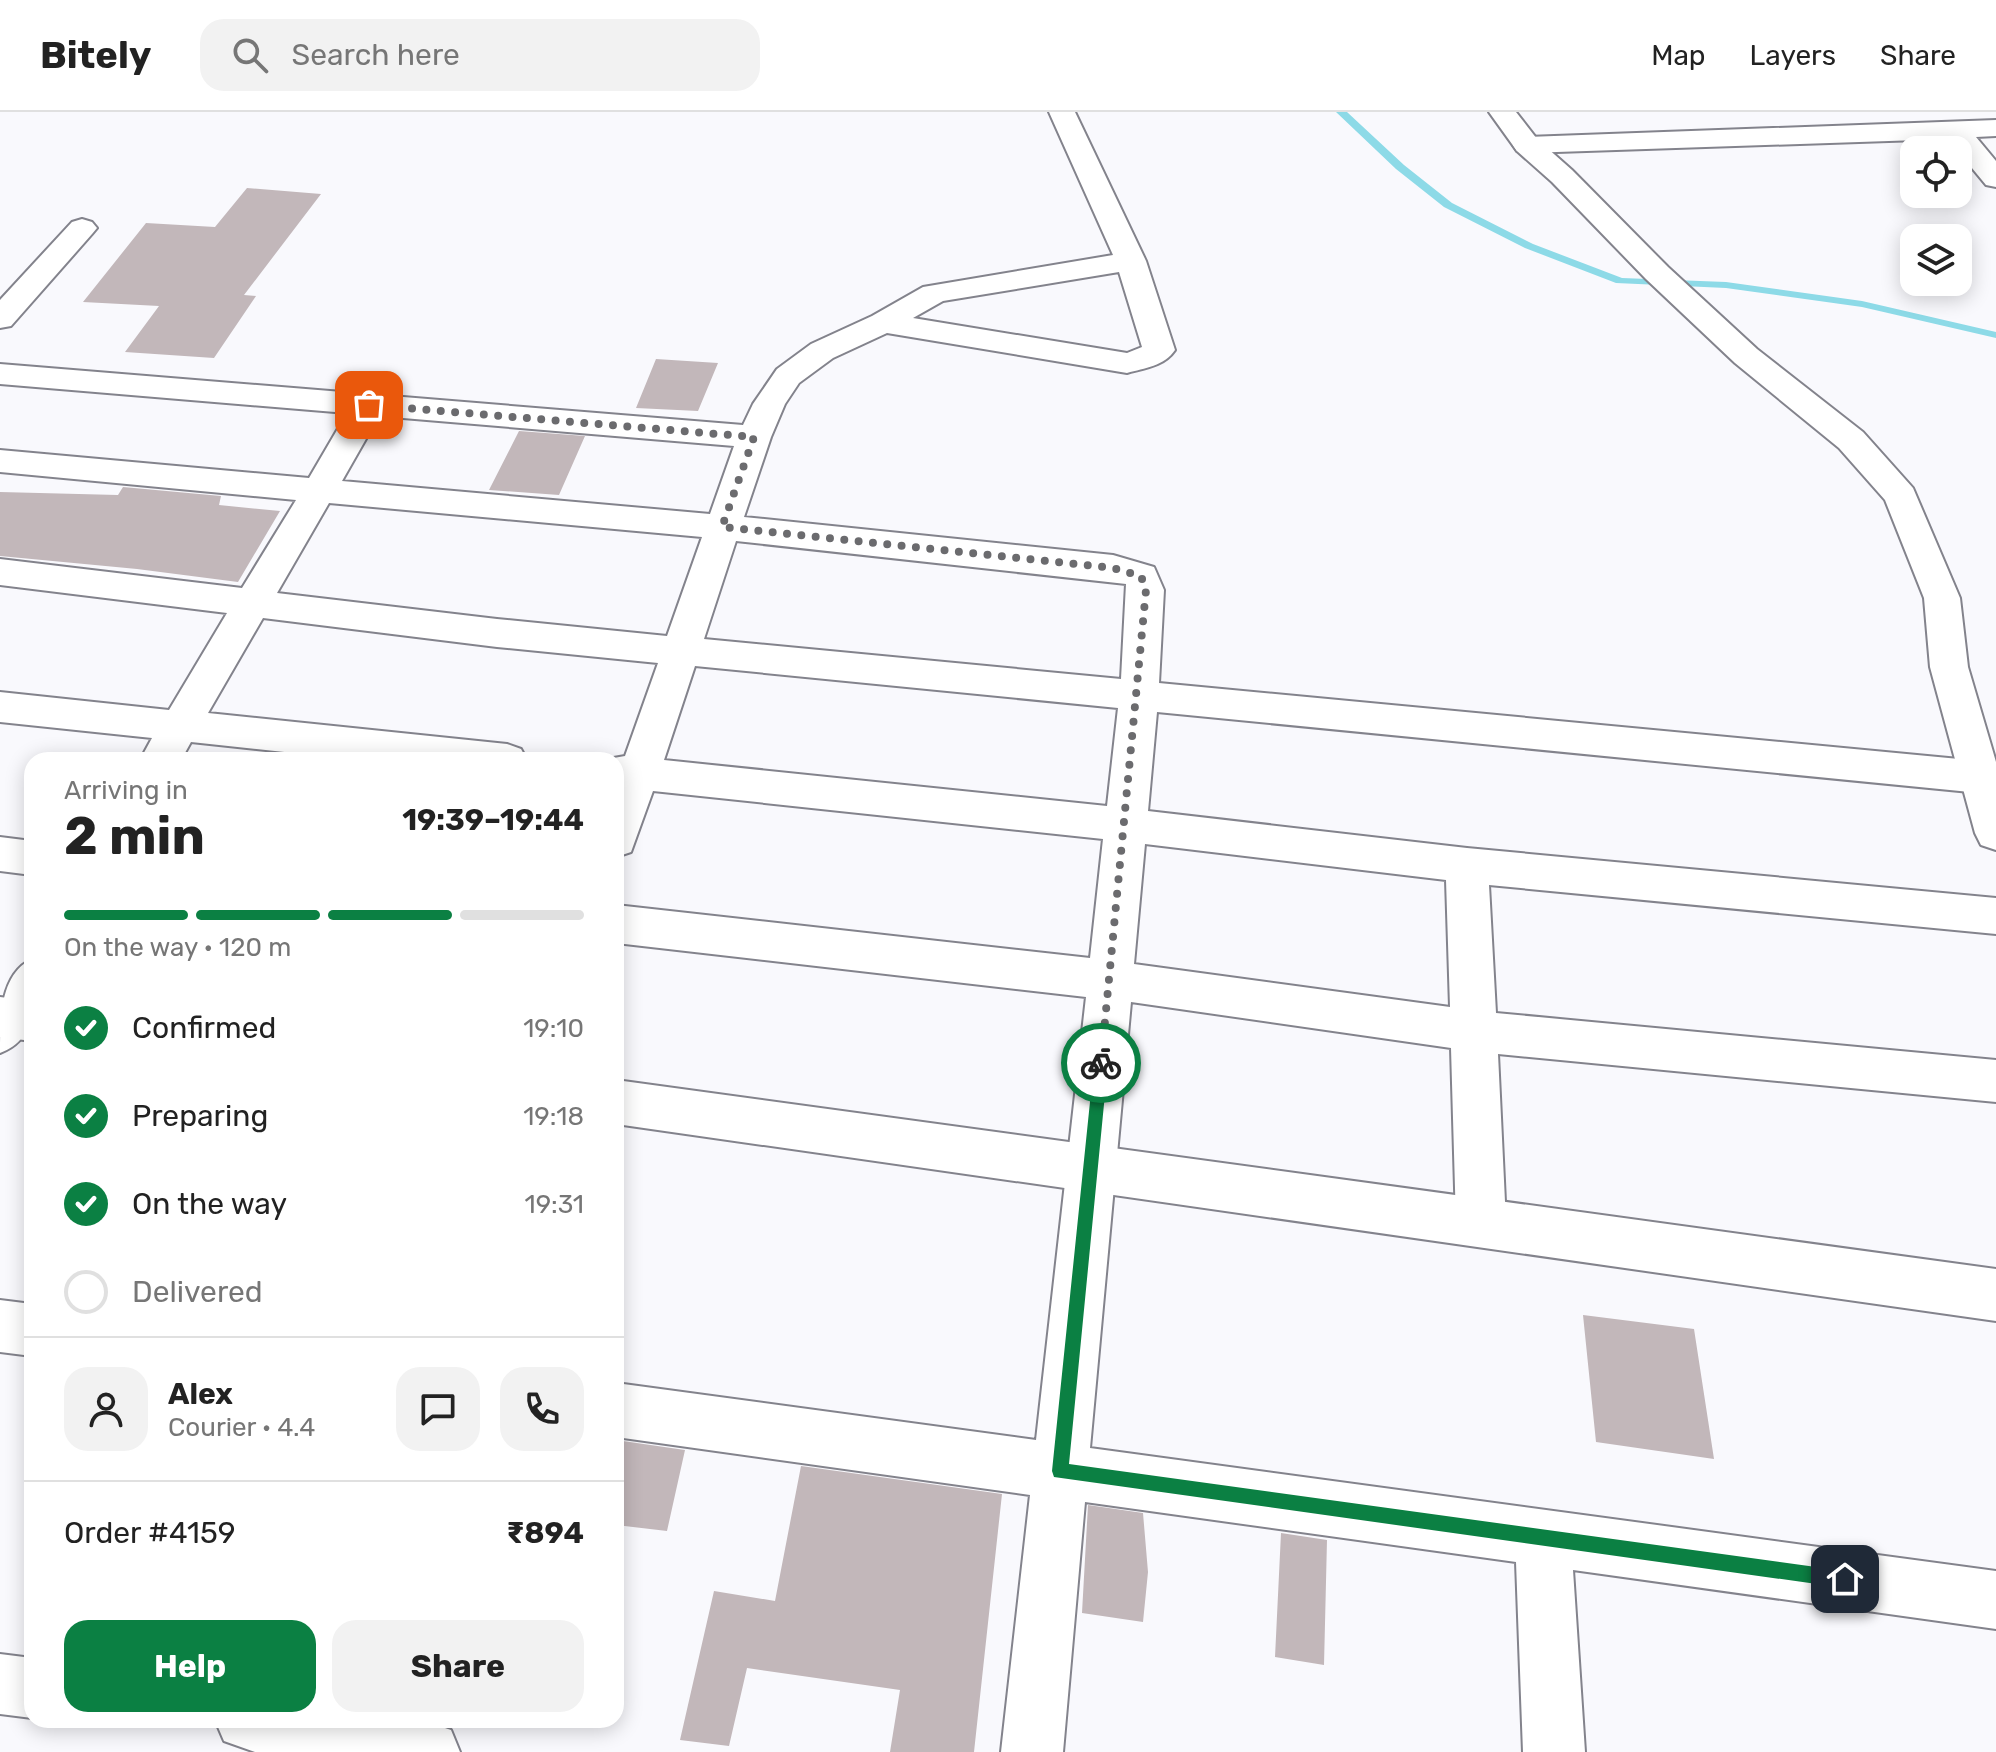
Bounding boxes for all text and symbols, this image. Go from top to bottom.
search box [200,19,760,91]
text: Bitely [40,32,152,78]
icon: search [228,33,272,77]
text: Search here [292,37,460,73]
text: Map [1651,39,1706,72]
text: Layers [1750,39,1836,72]
text: Share [1880,39,1956,72]
map controls [1900,136,1972,296]
button: locate [1900,136,1972,208]
button: layers [1900,224,1972,296]
pin [335,371,403,439]
icon: bag [347,383,391,427]
text: Arriving in [64,775,188,806]
text: 19:39–19:44 [402,802,584,838]
text: 2 min [64,805,205,867]
text: On the way · 120 m [64,932,291,963]
icon: check [64,1006,108,1050]
text: Confirmed [132,1010,276,1046]
text: 19:10 [523,1013,584,1044]
courier [1061,1023,1141,1103]
icon: bike [1079,1041,1123,1085]
icon: check [64,1094,108,1138]
text: Preparing [132,1098,268,1134]
text: 19:18 [523,1101,584,1132]
icon: check [64,1182,108,1226]
text: On the way [132,1186,287,1222]
text: 19:31 [525,1189,584,1220]
text: Delivered [132,1274,263,1310]
button: person [64,1367,148,1451]
button: chat [396,1367,480,1451]
button: phone [500,1367,584,1451]
text: Alex [168,1376,233,1412]
text: Courier · 4.4 [168,1412,315,1443]
text: Order #4159 [64,1515,236,1551]
text: ₹894 [506,1515,584,1551]
pin [1811,1545,1879,1613]
icon: home [1823,1557,1867,1601]
button: Help [64,1620,316,1712]
button: Share [332,1620,584,1712]

